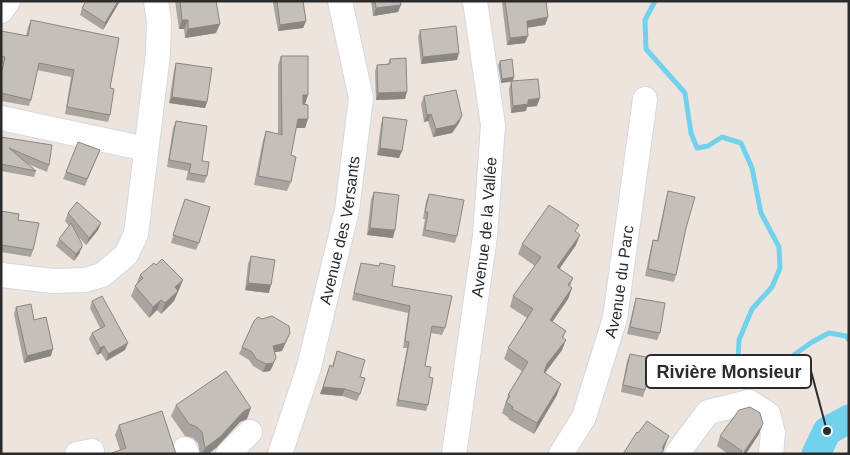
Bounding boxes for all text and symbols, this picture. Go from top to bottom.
street label: Avenue des Versants [316,155,363,306]
street label: Avenue de la Vallée [468,156,500,298]
street label: Avenue du Parc [601,224,637,340]
callout: Rivière Monsieur [646,355,811,388]
text: Rivière Monsieur [656,362,802,382]

